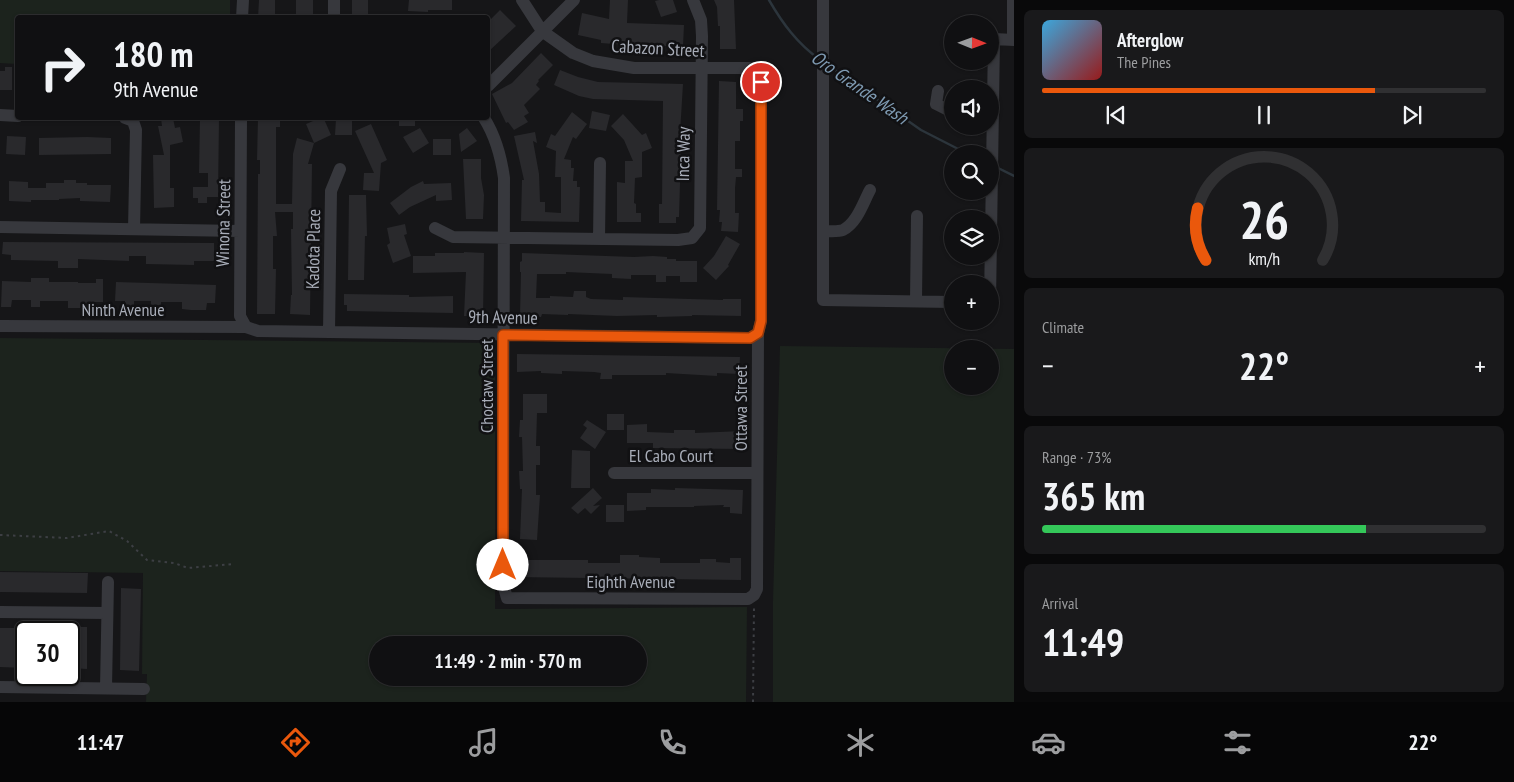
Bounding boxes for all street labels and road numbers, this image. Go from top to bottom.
street label: Cabazon Street [611,34,705,62]
street label: Inca Way [671,126,695,182]
street label: Winona Street [211,179,235,267]
street label: Kadota Place [301,209,325,289]
street label: Ninth Avenue [81,298,165,321]
street label: 9th Avenue [468,305,538,329]
street label: Choctaw Street [475,339,498,433]
street label: Ottawa Street [729,365,752,451]
street label: El Cabo Court [629,444,713,467]
street label: Eighth Avenue [586,570,676,593]

